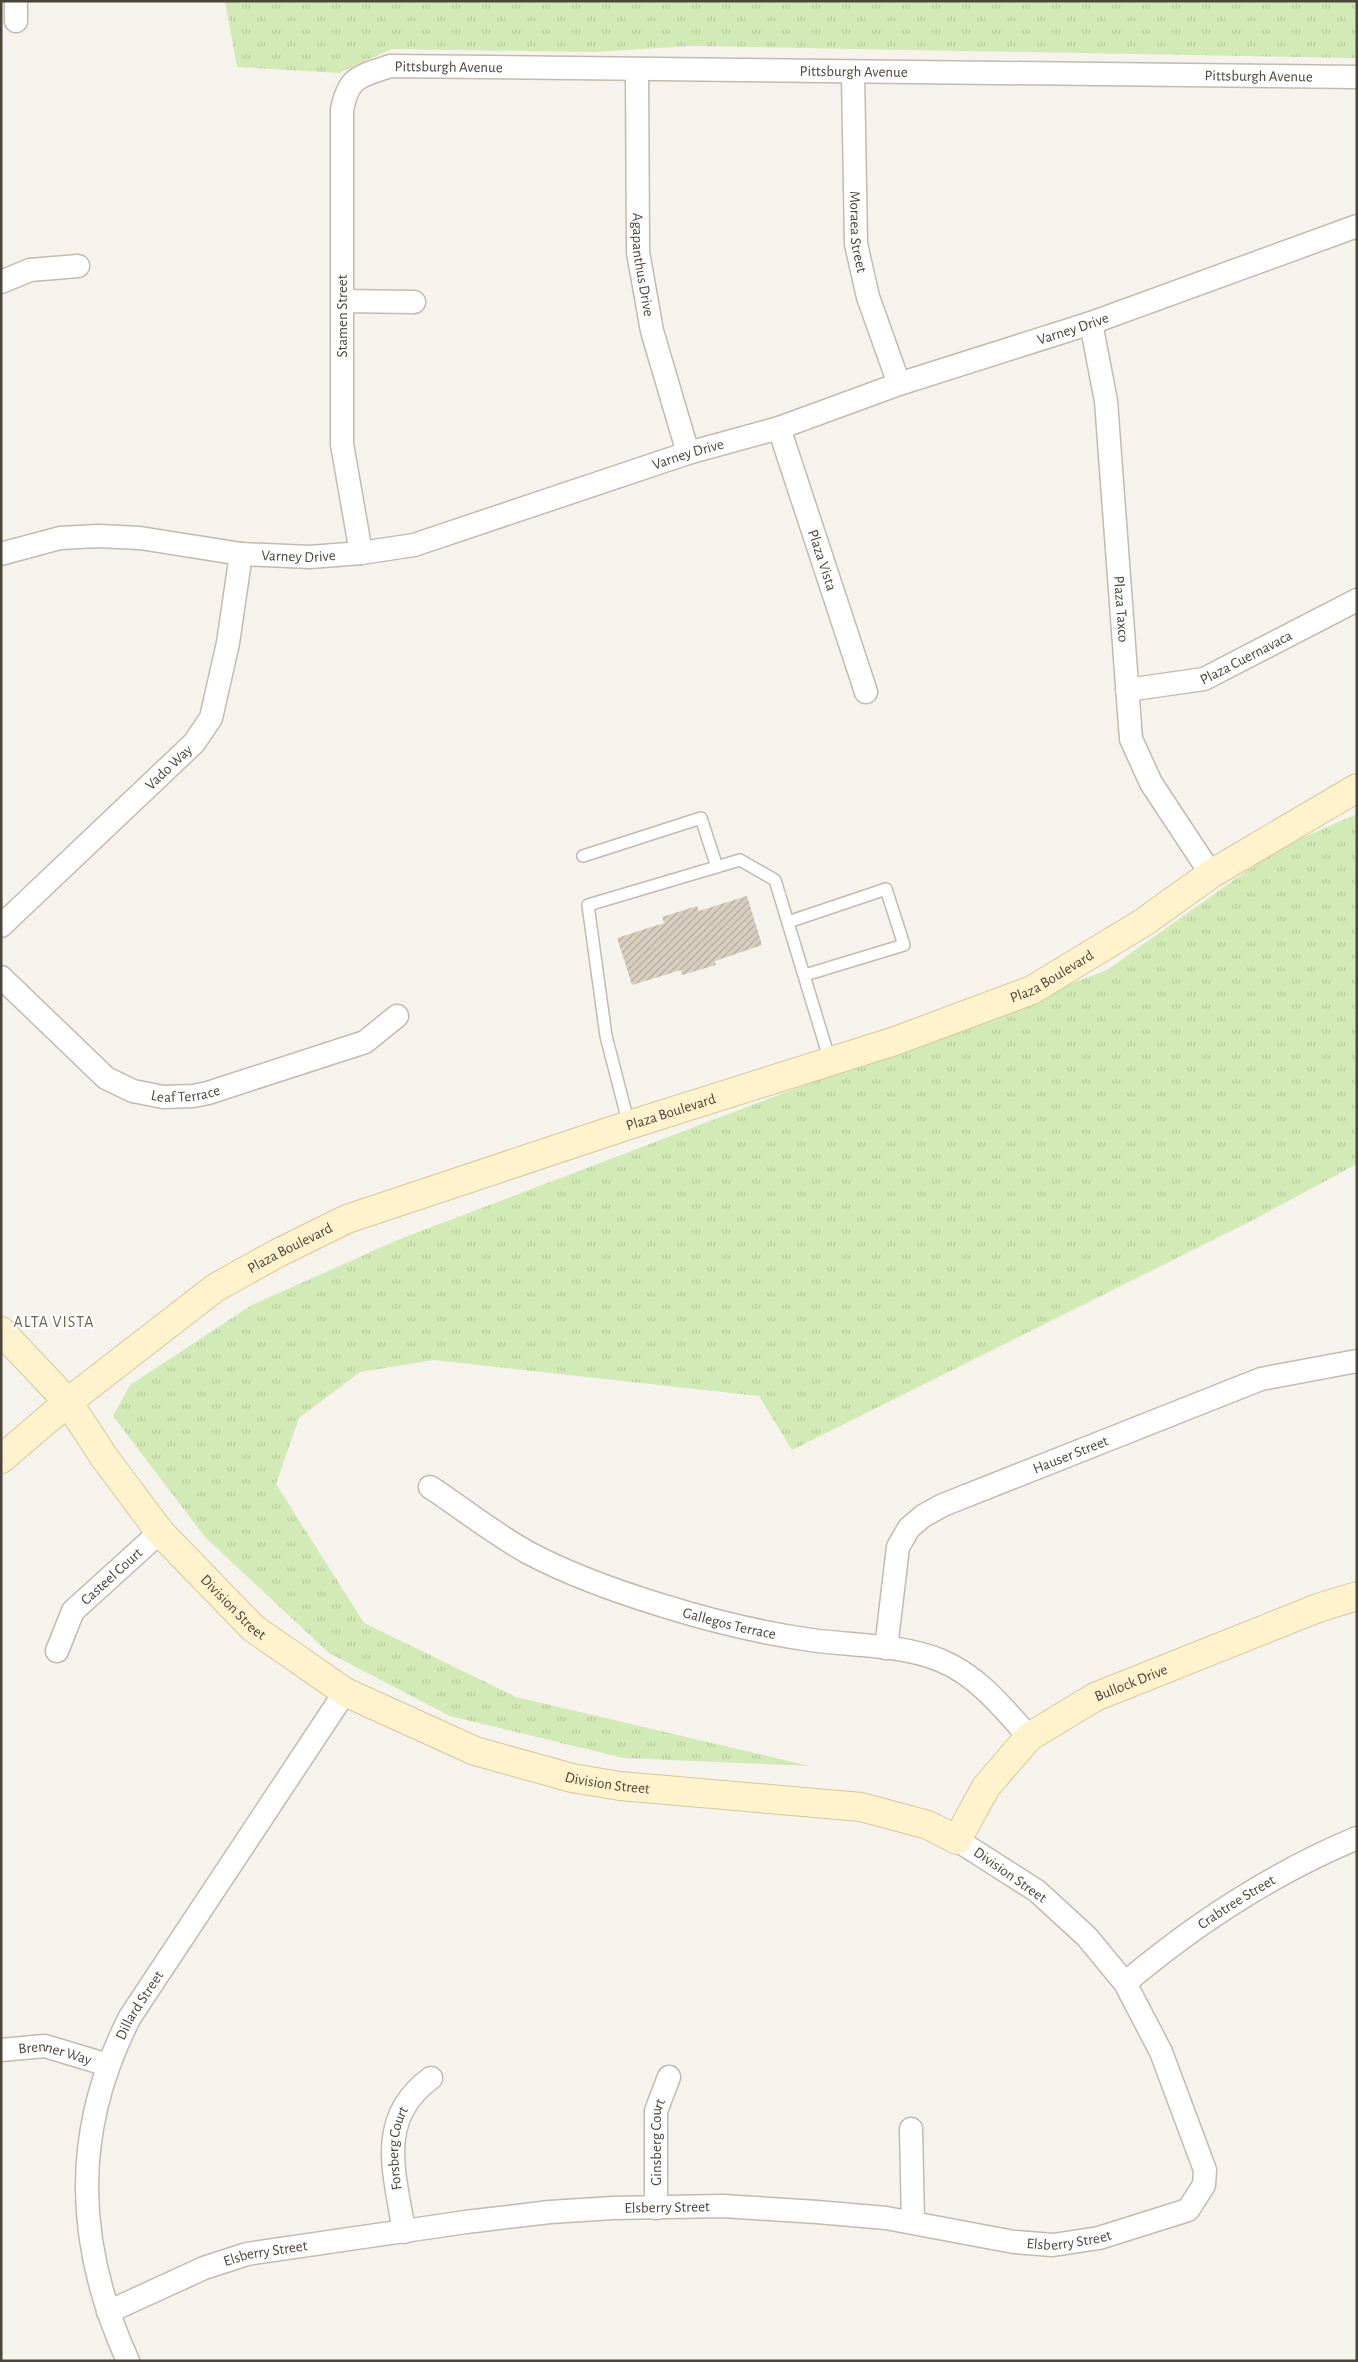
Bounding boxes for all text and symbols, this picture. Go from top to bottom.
street label: Pittsburgh Avenue [395,59,503,75]
street label: Pittsburgh Avenue [800,63,908,79]
street label: Pittsburgh Avenue [1205,68,1313,84]
street label: Moraea Street [848,191,870,274]
street label: Agapanthus Drive [630,213,657,318]
street label: Stamen Street [335,274,350,358]
street label: Varney Drive [1035,310,1111,347]
street label: Varney Drive [650,436,725,472]
street label: Plaza Vista [805,528,840,593]
street label: Varney Drive [261,547,336,565]
street label: Plaza Taxco [1111,575,1131,643]
street label: Plaza Cuernavaca [1198,627,1294,687]
street label: Vado Way [142,741,195,792]
street label: Plaza Boulevard [1008,947,1096,1005]
street label: Leaf Terrace [150,1082,222,1105]
street label: Plaza Boulevard [624,1091,718,1133]
street label: Plaza Boulevard [245,1220,335,1276]
district label: ALTA VISTA [14,1314,94,1330]
street label: Hauser Street [1031,1433,1110,1476]
street label: Casteel Court [78,1545,145,1608]
street label: Division Street [198,1572,269,1642]
street label: Gallegos Terrace [681,1605,777,1642]
street label: Bullock Drive [1092,1661,1170,1704]
street label: Division Street [563,1769,651,1796]
street label: Division Street [971,1844,1049,1906]
street label: Crabtree Street [1195,1872,1278,1932]
street label: Dillard Street [113,1968,166,2042]
street label: Brenner Way [18,2038,94,2067]
street label: Ginsberg Court [649,2096,668,2186]
street label: Forsberg Court [386,2103,411,2191]
street label: Elsberry Street [624,2199,710,2215]
street label: Elsberry Street [1026,2227,1113,2253]
street label: Elsberry Street [221,2238,308,2269]

